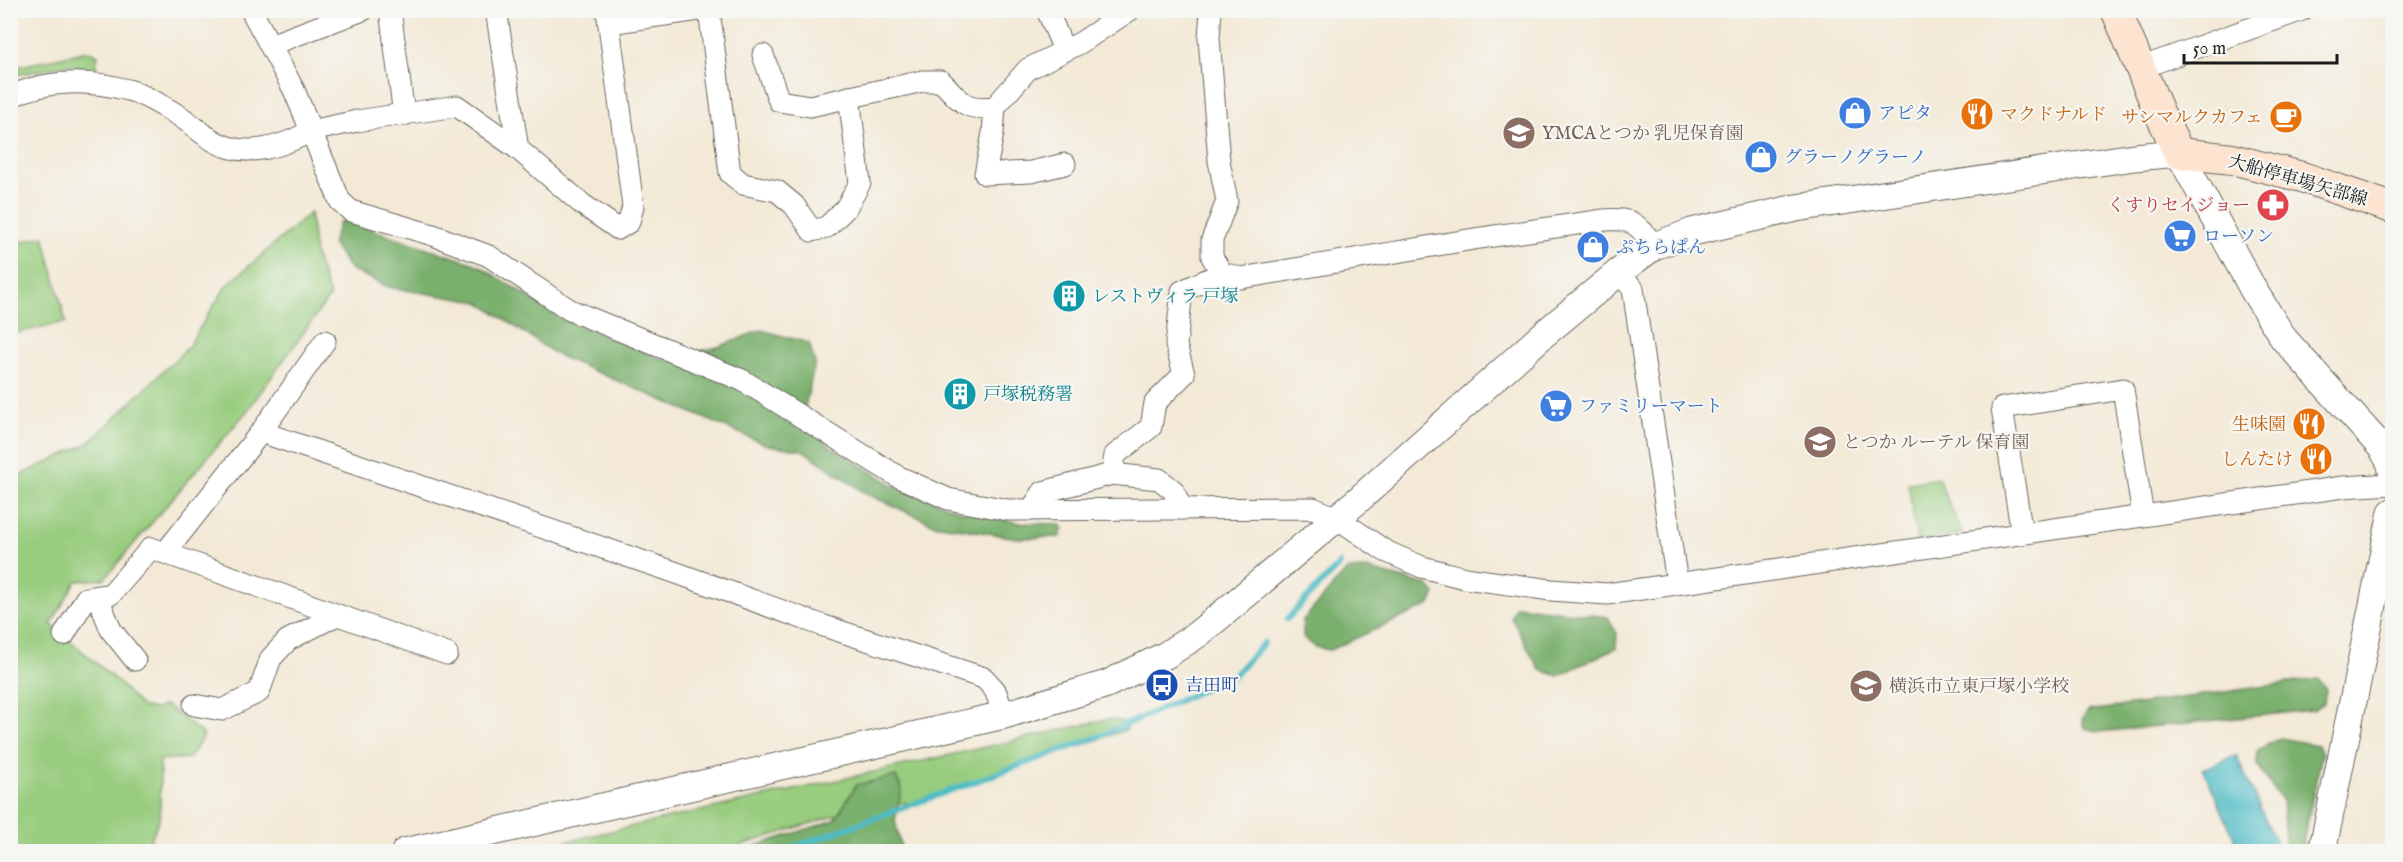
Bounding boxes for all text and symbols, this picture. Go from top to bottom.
scale bar [2184,27,2337,65]
text: 50 m [2193,38,2226,61]
shop icon: アピタ [1837,95,1873,131]
restaurant icon: マクドナルド [1959,96,1995,132]
cafe icon: サンマルクカフェ [2268,99,2304,135]
place label: アピタ [1878,103,1932,126]
place label: マクドナルド [2000,104,2107,127]
place label: サンマルクカフェ [2121,107,2263,130]
school or university icon: YMCAとつか 乳児保育園 [1501,115,1537,151]
place label: YMCAとつか 乳児保育園 [1542,123,1744,146]
shop icon: グラーノグラーノ [1743,139,1779,175]
place label: グラーノグラーノ [1784,147,1927,170]
street label: 大船停車場矢部線 [2225,151,2370,212]
pharmacy icon: くすりセイジョー [2255,187,2291,223]
place label: くすりセイジョー [2107,195,2250,218]
supermarket icon: ローソン [2162,218,2198,254]
place label: ローソン [2203,226,2274,249]
shop icon: ぷちらぱん [1575,229,1611,265]
place label: ぷちらぱん [1616,237,1706,260]
building icon: レストヴィラ 戸塚 [1051,278,1087,314]
place label: レストヴィラ 戸塚 [1092,286,1238,309]
building icon: 戸塚税務署 [942,376,978,412]
place label: 戸塚税務署 [983,384,1073,407]
supermarket icon: ファミリーマート [1538,388,1574,424]
place label: ファミリーマート [1579,396,1723,419]
restaurant icon: 生味園 [2291,406,2327,442]
place label: 生味園 [2232,414,2286,437]
school or university icon: とつか ルーテル 保育園 [1802,424,1838,460]
place label: とつか ルーテル 保育園 [1843,432,2030,455]
restaurant icon: しんたけ [2298,441,2334,477]
place label: しんたけ [2221,449,2293,472]
bus stop icon: 吉田町 [1144,667,1180,703]
school or university icon: 横浜市立東戸塚小学校 [1848,668,1884,704]
place label: 吉田町 [1185,675,1239,698]
place label: 横浜市立東戸塚小学校 [1889,676,2069,699]

